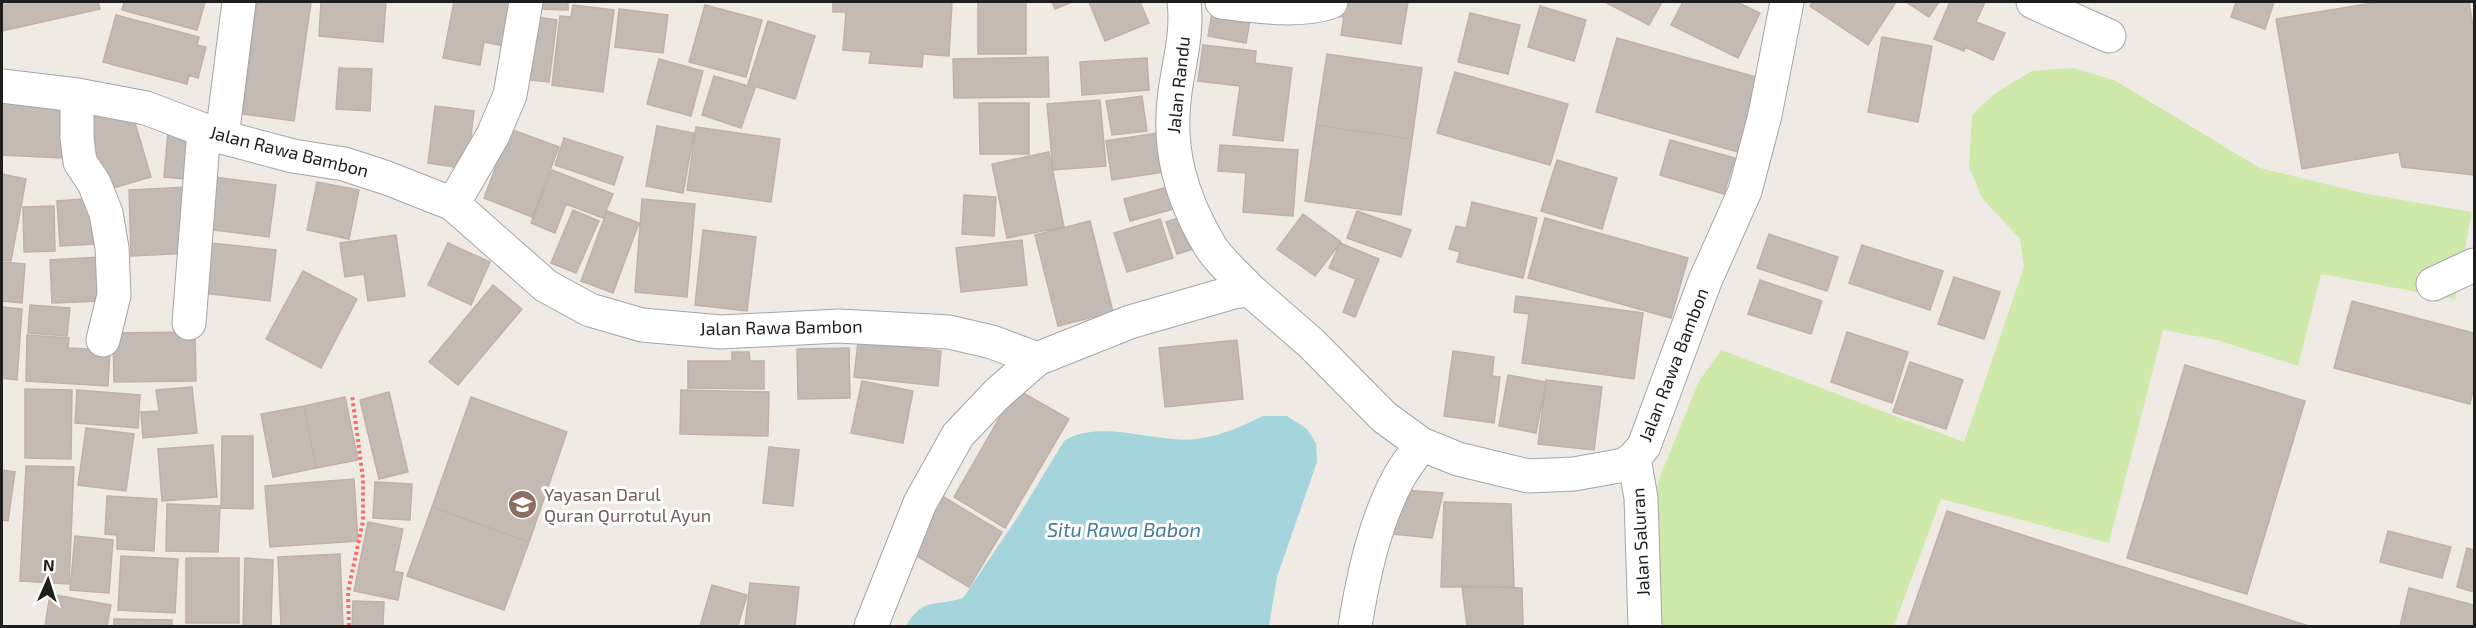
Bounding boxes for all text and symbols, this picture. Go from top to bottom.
street label: Jalan Randu [1162,35,1194,135]
street label: Jalan Rawa Bambon [207,121,371,181]
street label: Jalan Rawa Bambon [1634,285,1713,445]
street label: Jalan Rawa Bambon [699,315,863,339]
place label: Yayasan Darul Quran Qurrotul Ayun [544,483,711,526]
street label: Jalan Saluran [1626,487,1654,597]
school or university icon: Yayasan Darul Quran Qurrotul Ayun [507,489,539,521]
water label: Situ Rawa Babon [1047,517,1201,541]
north arrow [18,550,78,610]
text: N [43,555,55,574]

